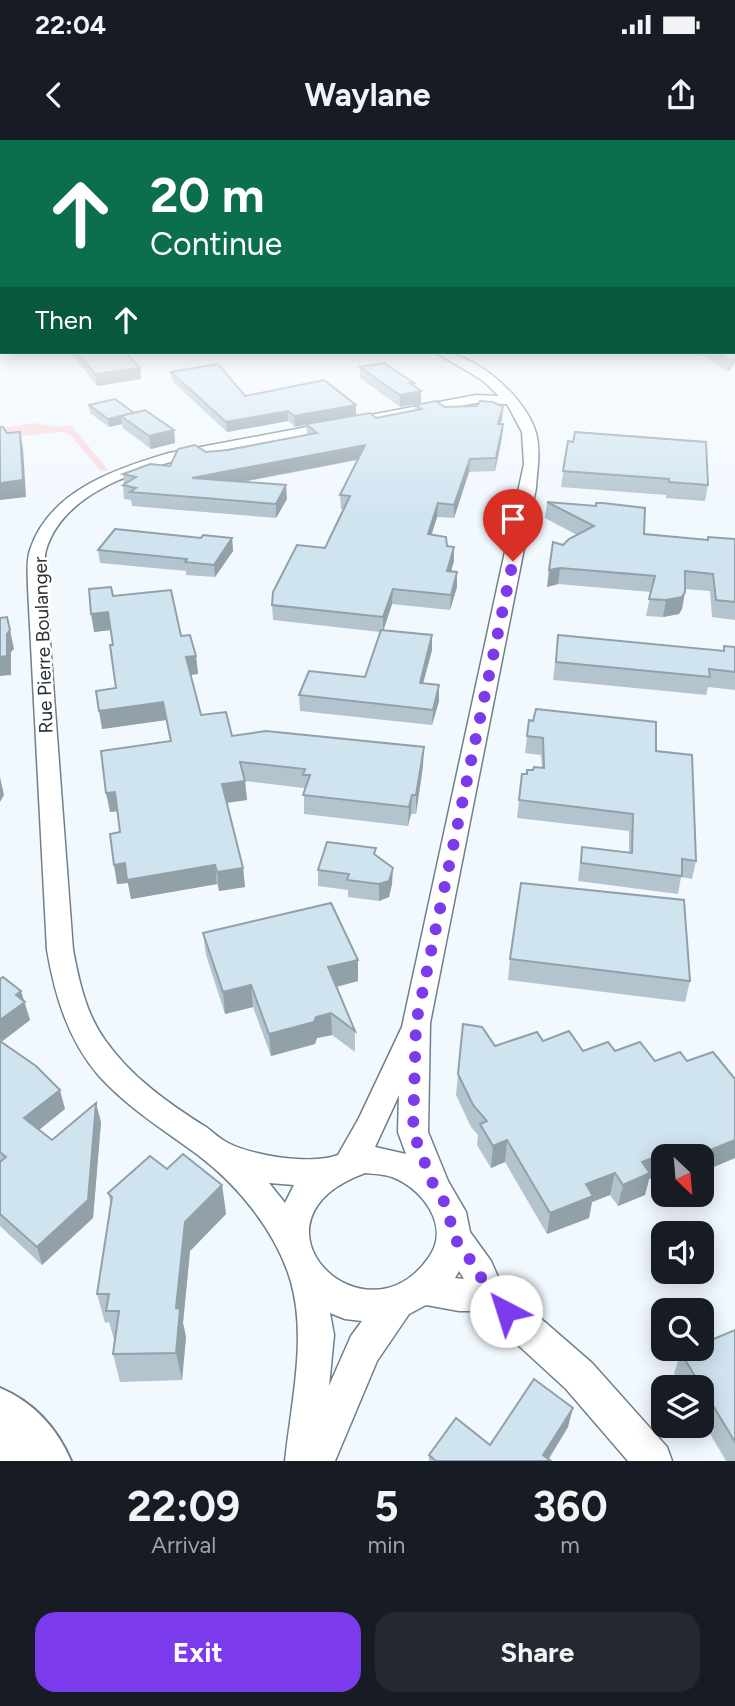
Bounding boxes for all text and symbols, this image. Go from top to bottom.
text: 22:04 [35,9,106,41]
icon: back [35,76,73,114]
text: Waylane [304,76,431,114]
icon: share [662,76,700,114]
text: 20 m [150,165,265,224]
icon: ahead [35,168,126,259]
text: Continue [150,225,282,263]
icon: ahead [107,301,145,339]
text: Then [35,304,93,336]
pin [483,489,543,561]
icon: arrive [494,500,532,538]
street label: Rue Pierre Boulanger [28,556,58,734]
north arrow [651,1144,714,1208]
map controls [651,1144,714,1438]
button: sound [651,1221,714,1284]
position arrow [469,1274,543,1348]
button: search [651,1298,714,1361]
button: layers [651,1375,714,1438]
text: 22:09 [127,1481,240,1532]
text: 5 [374,1481,399,1532]
text: 360 [533,1481,608,1532]
text: Arrival [151,1531,216,1559]
text: min [368,1531,405,1559]
text: m [560,1531,580,1559]
button: Exit [35,1612,361,1692]
button: Share [375,1612,700,1692]

